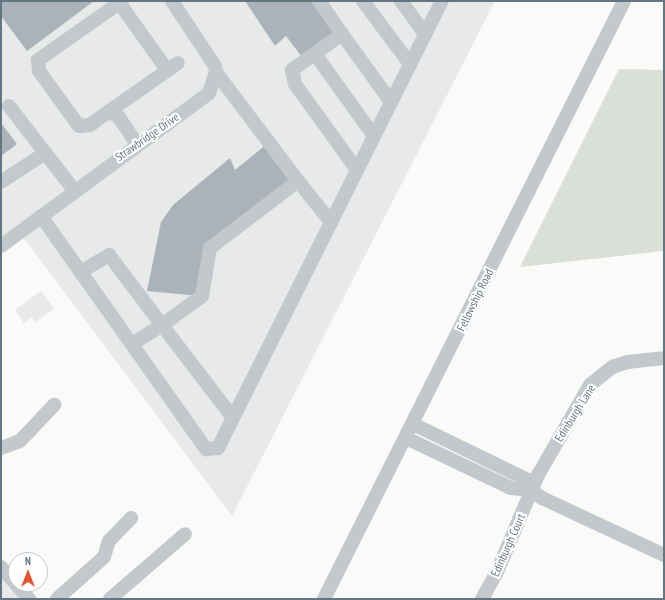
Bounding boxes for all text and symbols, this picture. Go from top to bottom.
street label: Strawbridge Drive [112,110,182,164]
street label: Fellowship Road [454,266,496,334]
street label: Edinburgh Lane [552,382,598,444]
street label: Edinburgh Court [488,511,528,579]
north arrow [8,552,48,592]
text: N [25,554,31,568]

